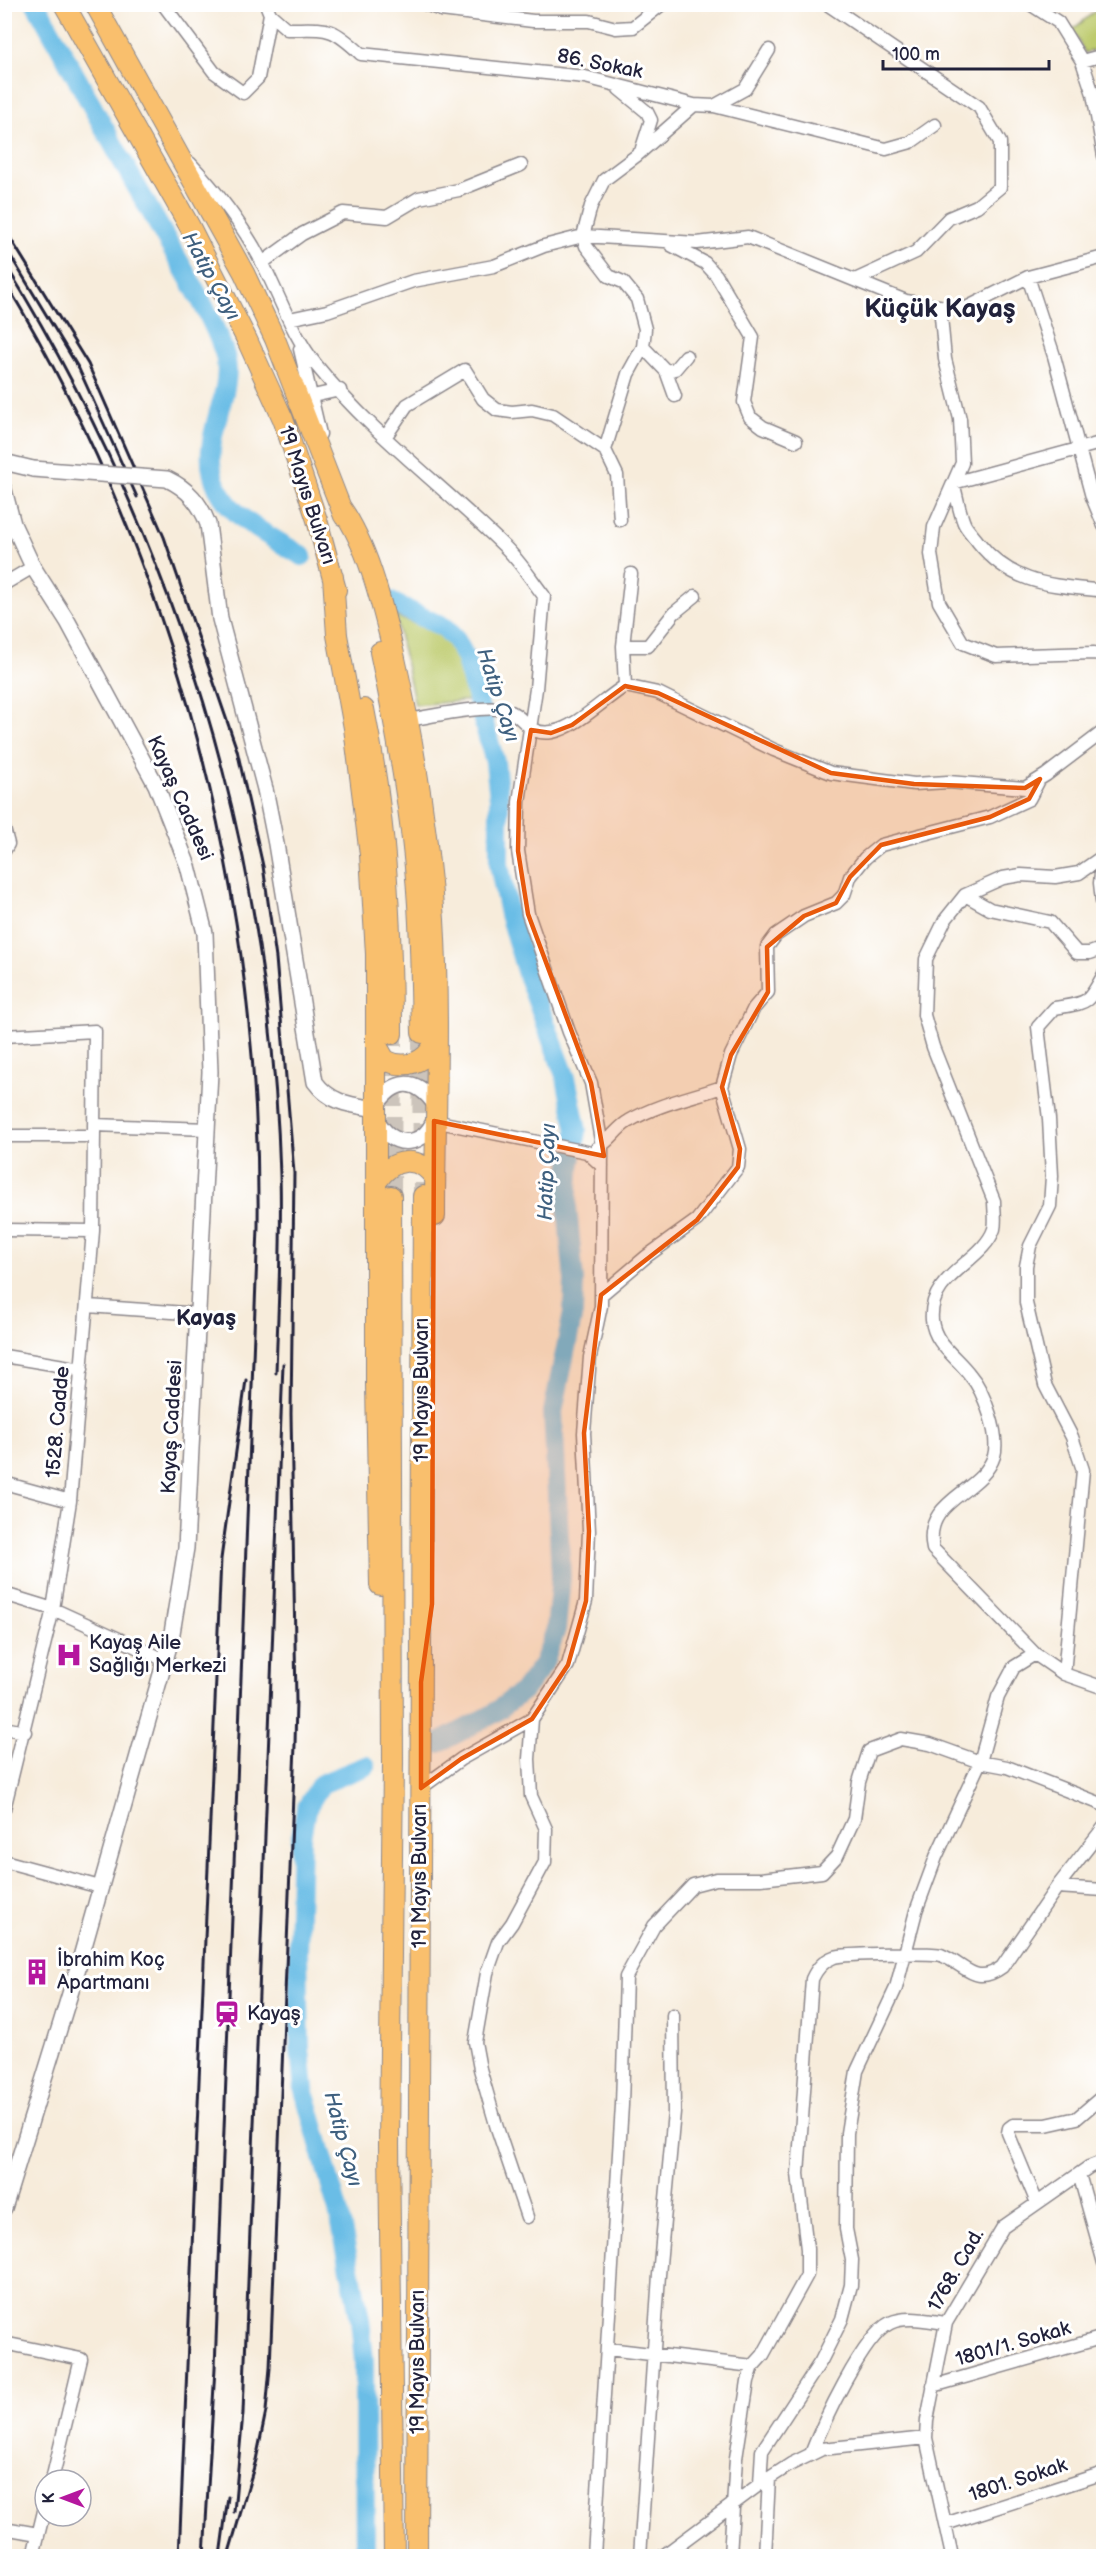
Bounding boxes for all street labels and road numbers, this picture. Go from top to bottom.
street label: 86. Sokak [555,44,645,84]
street label: 19 Mayıs Bulvarı [273,423,341,567]
street label: Kayaş Caddesi [142,732,218,864]
street label: 19 Mayıs Bulvarı [410,1318,434,1462]
street label: Kayaş Caddesi [157,1359,187,1495]
street label: 1528. Cadde [41,1365,75,1479]
street label: 19 Mayıs Bulvarı [408,1804,432,1948]
street label: 1768. Cad. [923,2224,989,2316]
street label: 19 Mayıs Bulvarı [406,2290,430,2434]
street label: 1801/1. Sokak [953,2316,1074,2372]
street label: 1801. Sokak [966,2453,1070,2507]

